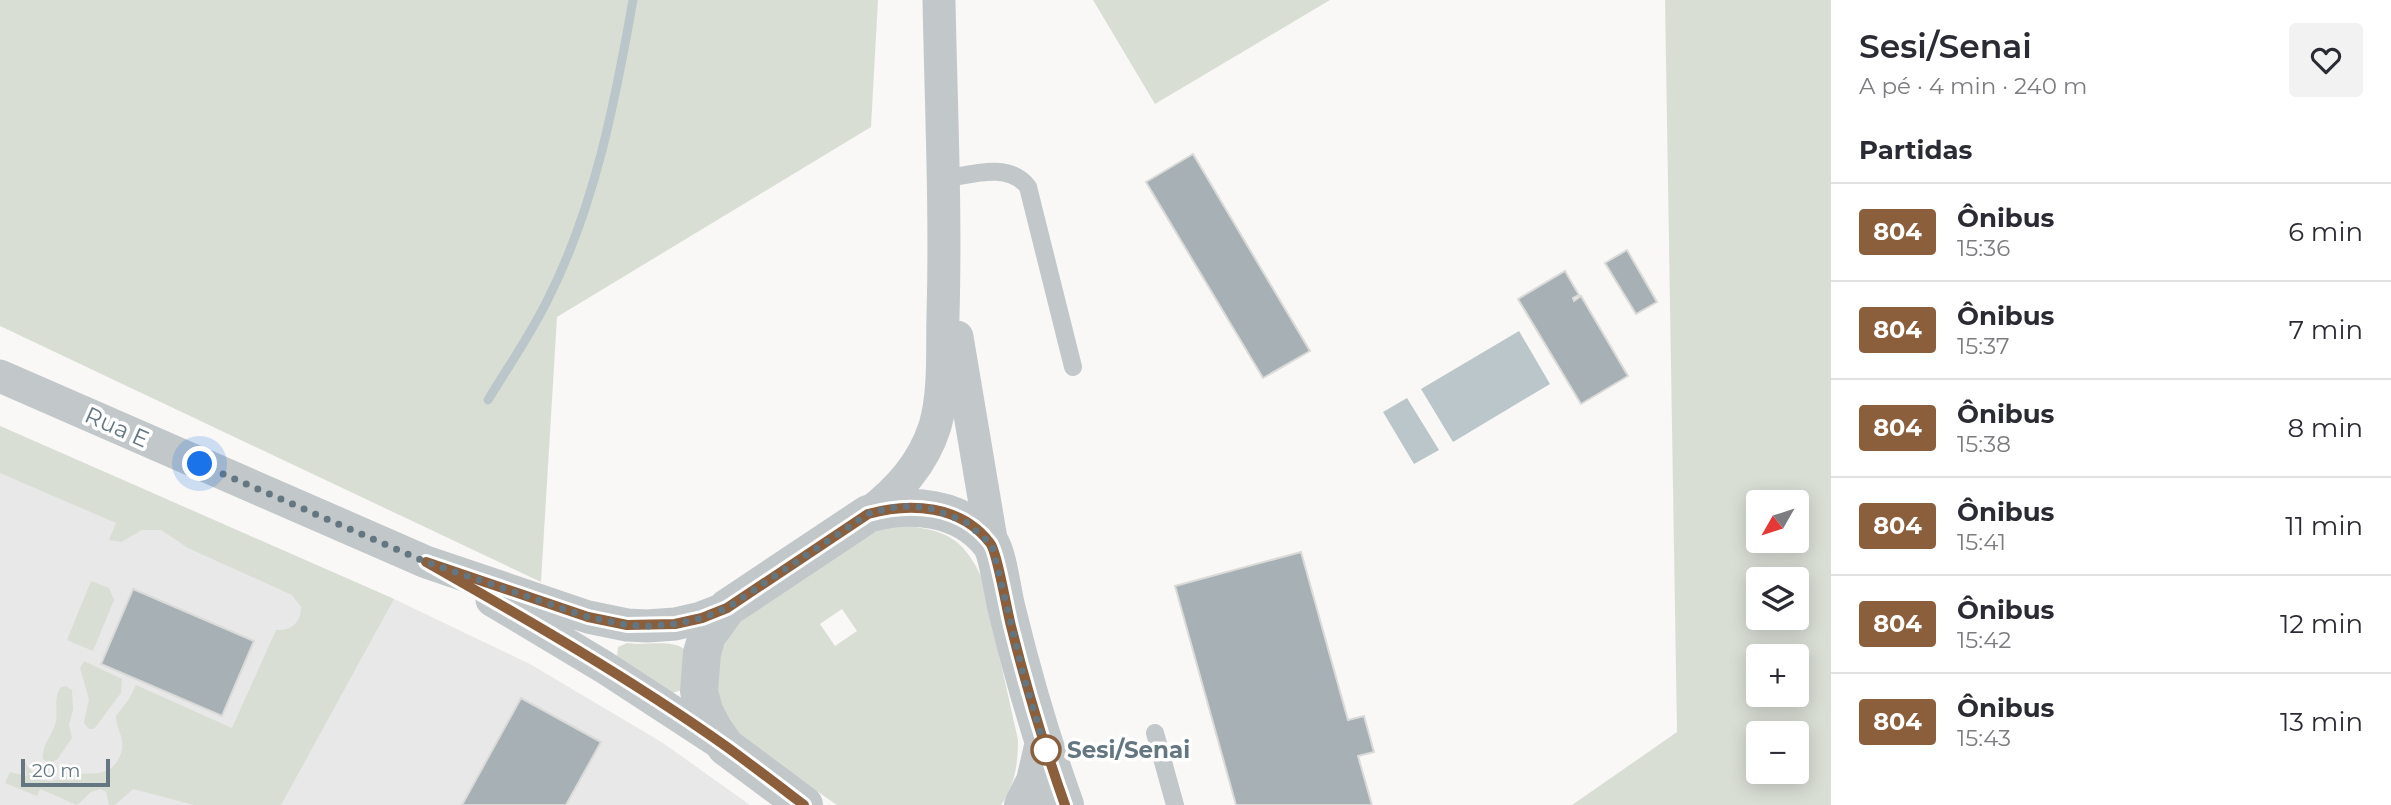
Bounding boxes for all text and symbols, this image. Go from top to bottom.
button: heart [2289,23,2363,97]
text: Sesi/Senai [1859,26,2032,66]
text: A pé · 4 min · 240 m [1859,72,2087,100]
text: Partidas [1859,134,1972,166]
text: Ônibus [1957,202,2054,234]
text: 6 min [2288,216,2363,248]
text: 804 [1873,217,1922,246]
text: 15:36 [1957,234,2010,262]
text: Ônibus [1957,300,2054,332]
text: 7 min [2289,314,2363,346]
text: 804 [1873,315,1922,344]
text: 15:37 [1957,332,2009,360]
text: Ônibus [1957,398,2054,430]
street label: Rua E [81,401,153,453]
text: 8 min [2287,412,2363,444]
text: 804 [1873,413,1922,442]
text: 15:38 [1957,430,2011,458]
your location [182,446,217,481]
north arrow [1746,490,1810,553]
map controls [1746,490,1809,784]
text: Ônibus [1957,496,2054,528]
text: 11 min [2285,510,2363,542]
text: 804 [1873,511,1922,540]
text: 15:41 [1957,528,2006,556]
button: layers [1746,567,1809,630]
text: Ônibus [1957,594,2054,626]
text: 12 min [2280,608,2363,640]
text: 804 [1873,609,1922,638]
text: 15:42 [1957,626,2011,654]
button: + [1746,644,1809,707]
text: Ônibus [1957,692,2054,724]
text: 13 min [2280,706,2363,738]
text: 804 [1873,707,1922,736]
button: − [1746,721,1809,784]
text: 15:43 [1957,724,2011,752]
marker: Sesi/Senai [1031,735,1061,765]
place label: Sesi/Senai [1067,736,1190,764]
scale bar [21,756,110,788]
text: 20 m [32,759,80,782]

